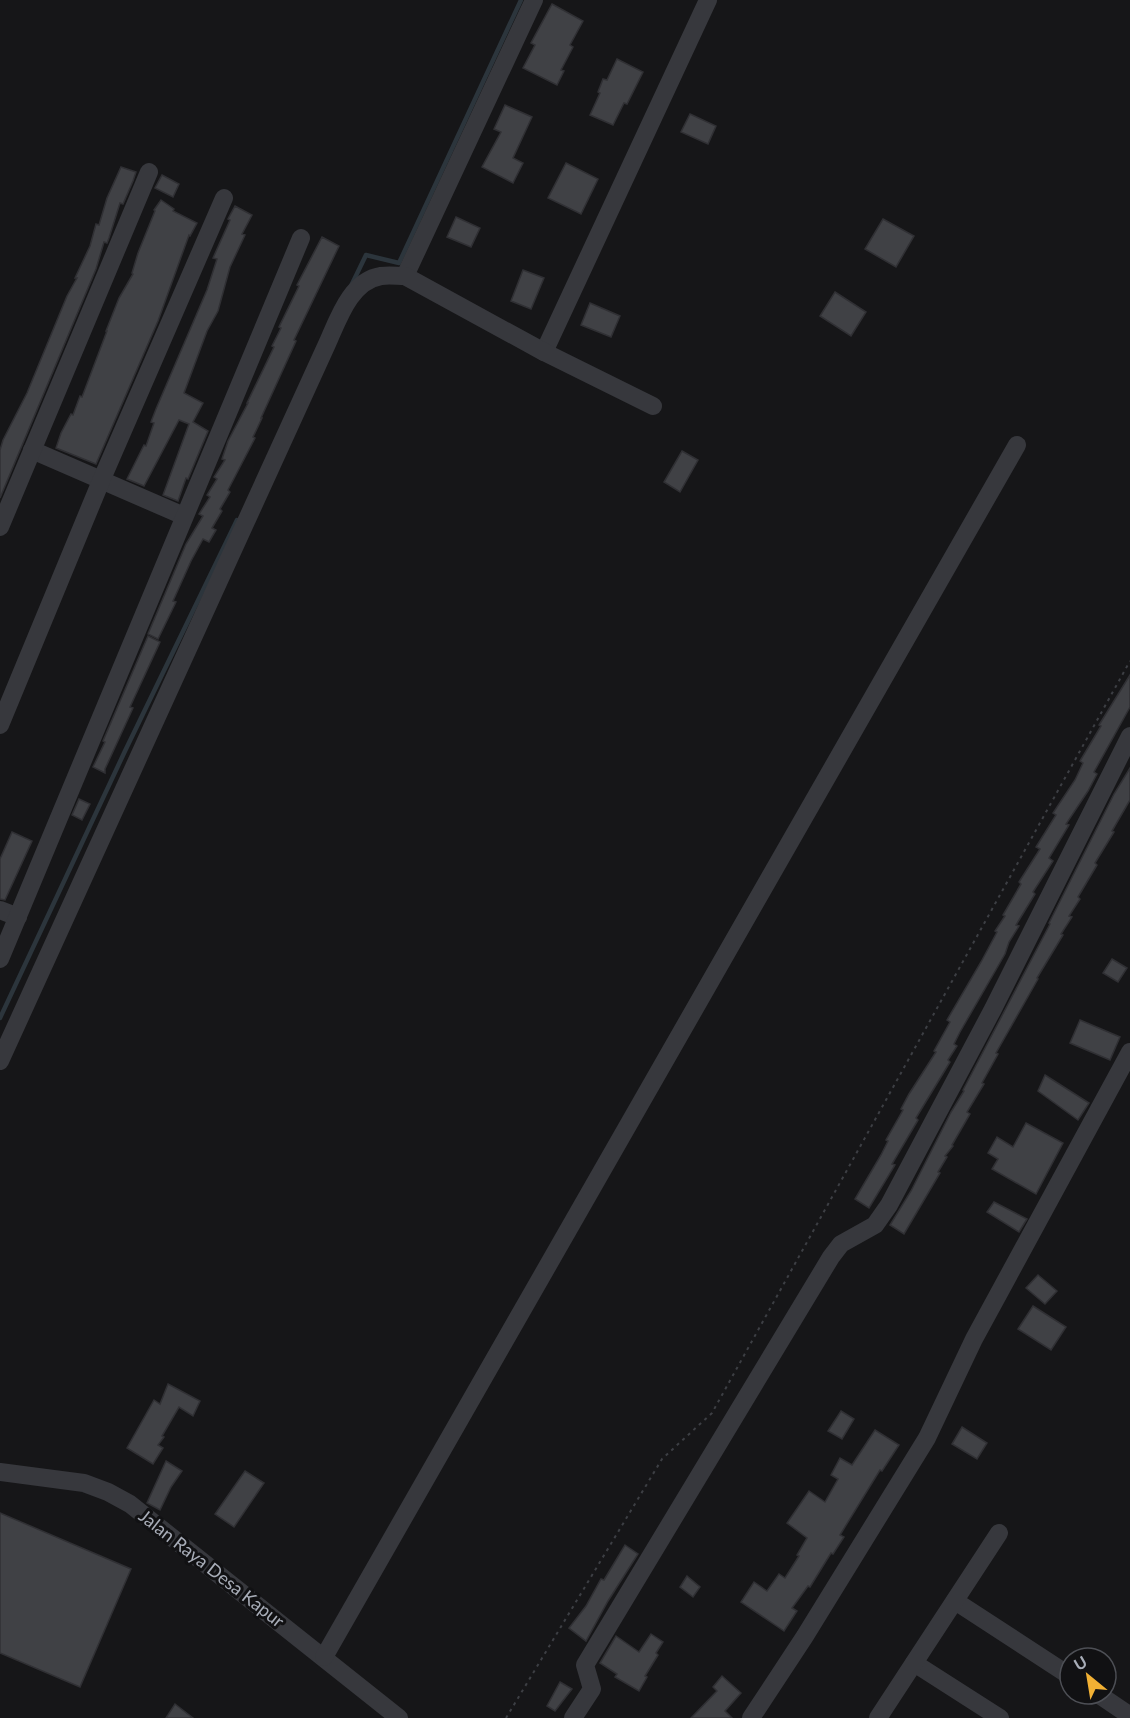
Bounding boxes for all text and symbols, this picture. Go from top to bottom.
street label: Jalan Raya Desa Kapur [135,1504,289,1632]
north arrow [1058,1646,1118,1706]
text: U [1070,1651,1090,1674]

